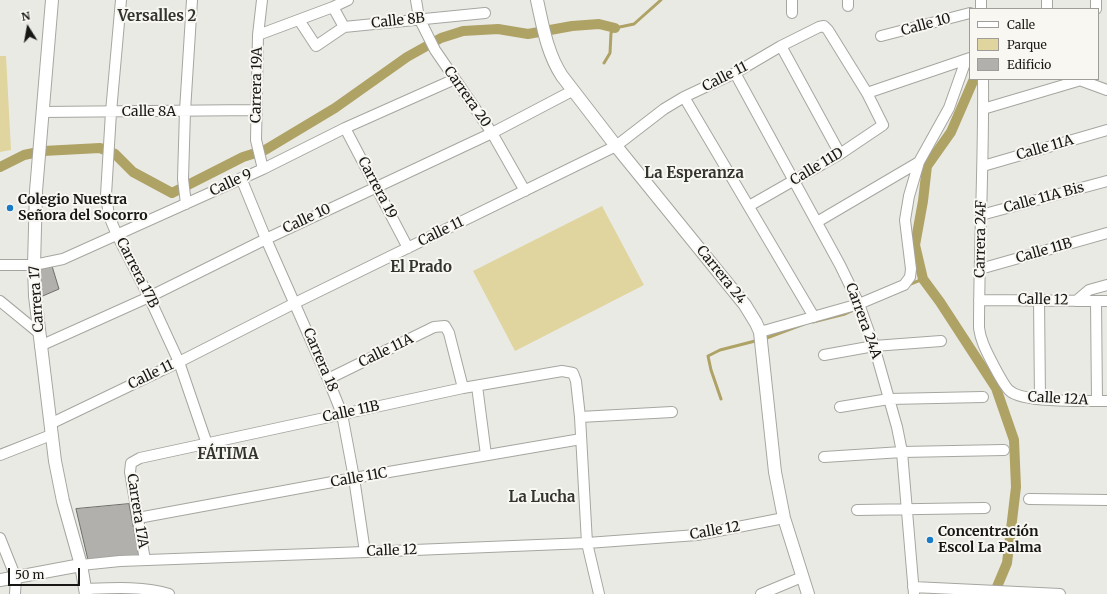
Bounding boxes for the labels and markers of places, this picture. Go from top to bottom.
place label: Colegio Nuestra Señora del Socorro [18,192,148,224]
marker: Colegio Nuestra Señora del Socorro [5,203,15,213]
place label: Concentración Escol La Palma [938,524,1041,556]
marker: Concentración Escol La Palma [925,535,935,545]

